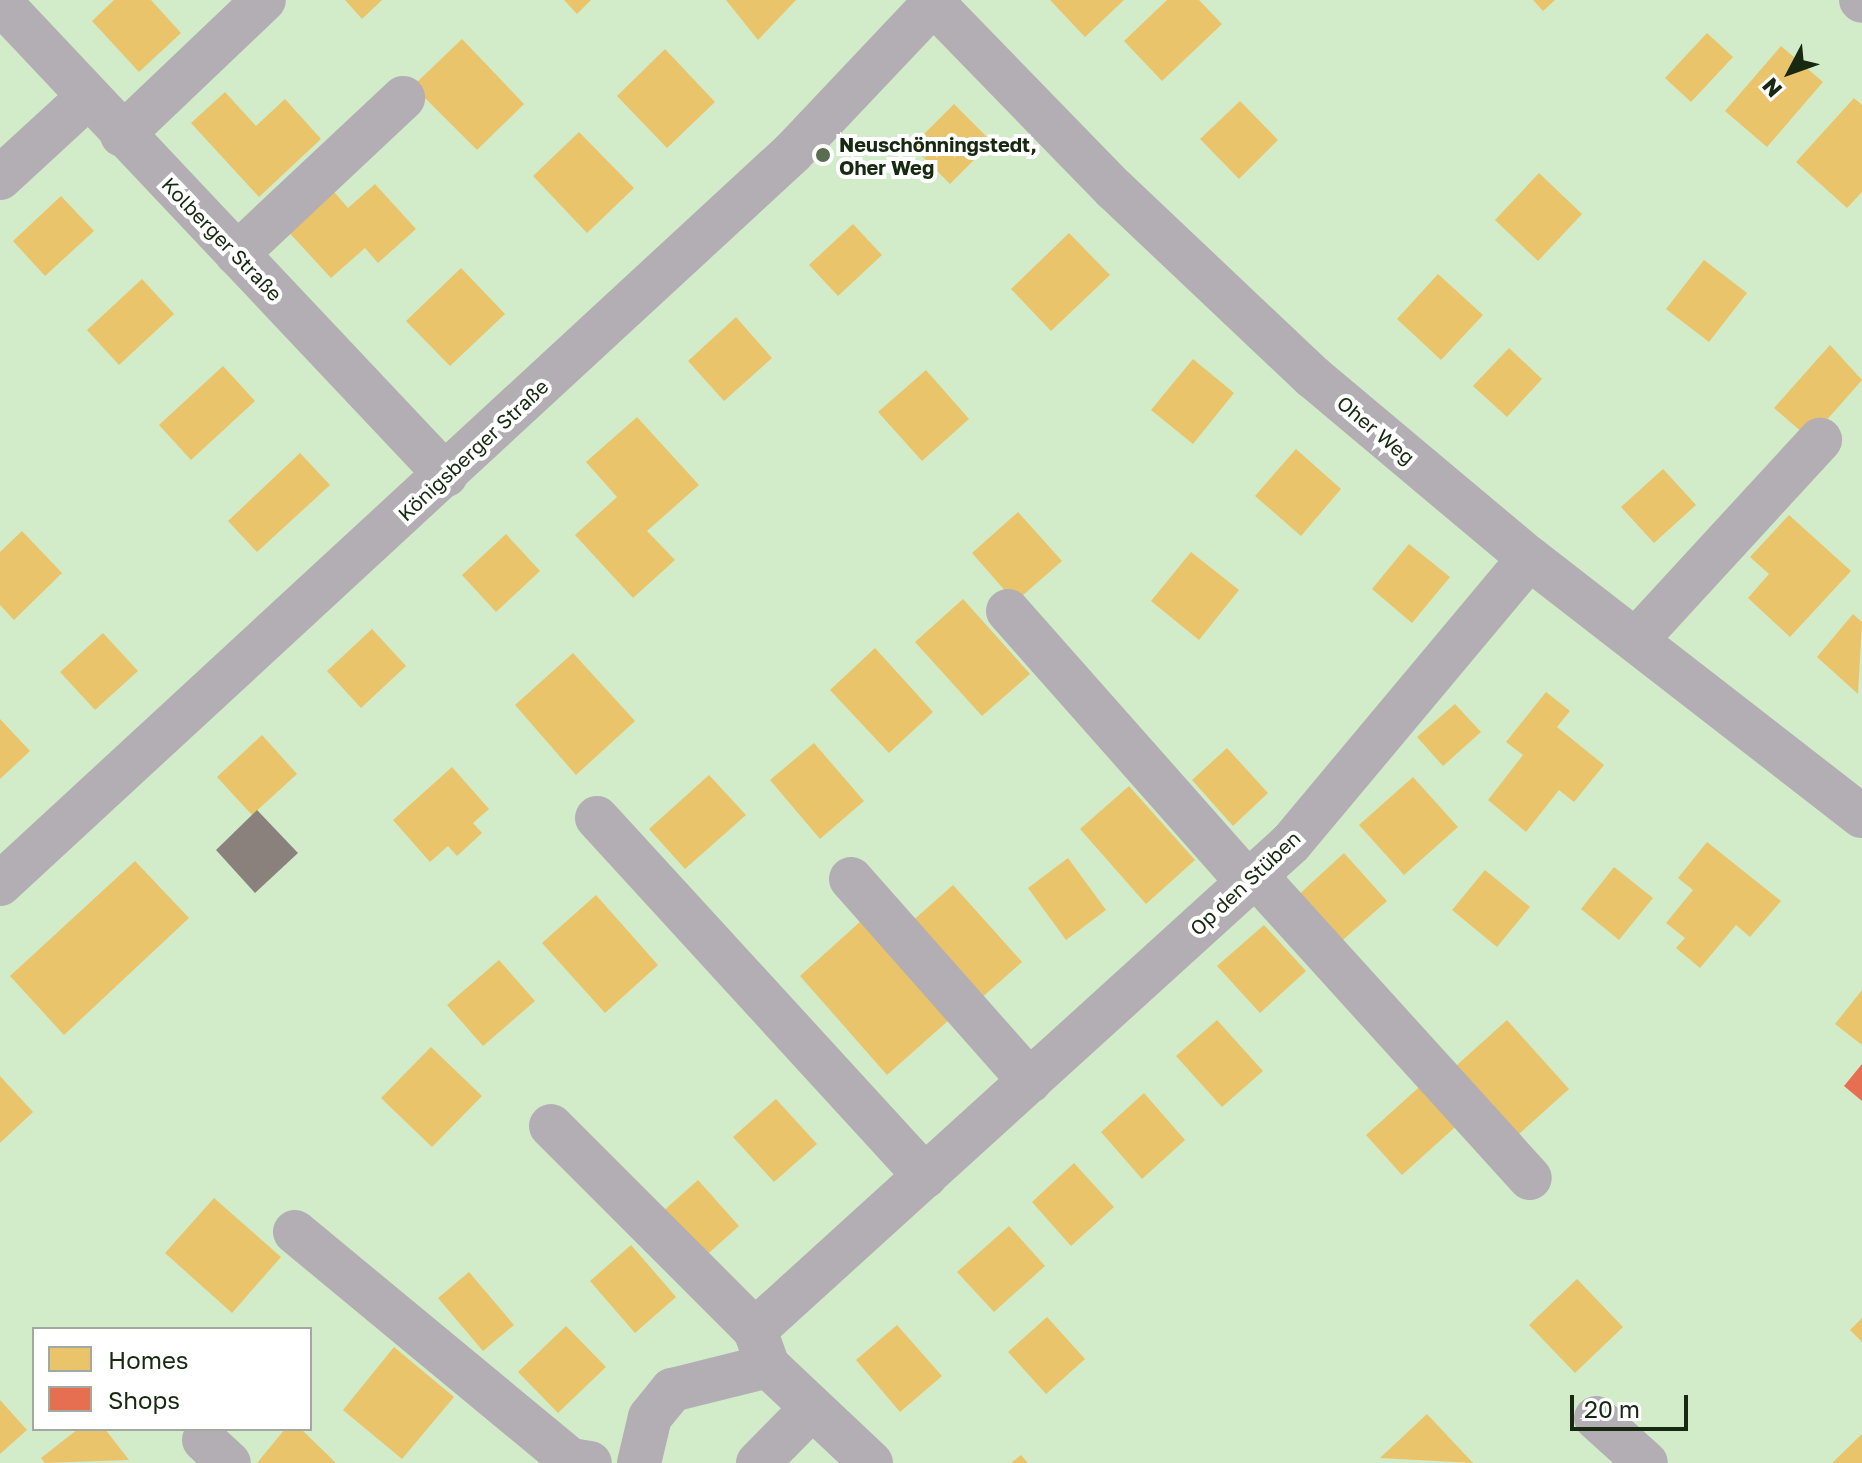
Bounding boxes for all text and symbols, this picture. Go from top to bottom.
north arrow [1750,32,1830,112]
text: N [1756,73,1787,103]
place label: Neuschönningstedt, Oher Weg [839,132,1037,179]
marker: Neuschönningstedt, Oher Weg [814,146,832,164]
street label: Kolberger Straße [157,172,287,306]
street label: Königsberger Straße [393,374,553,526]
street label: Oher Weg [1332,391,1420,469]
street label: Op den Stüben [1185,826,1305,940]
legend [32,1327,312,1431]
text: Homes [108,1345,189,1374]
scale bar [1574,1379,1692,1429]
text: Shops [108,1385,180,1414]
text: 20 m [1584,1394,1640,1423]

